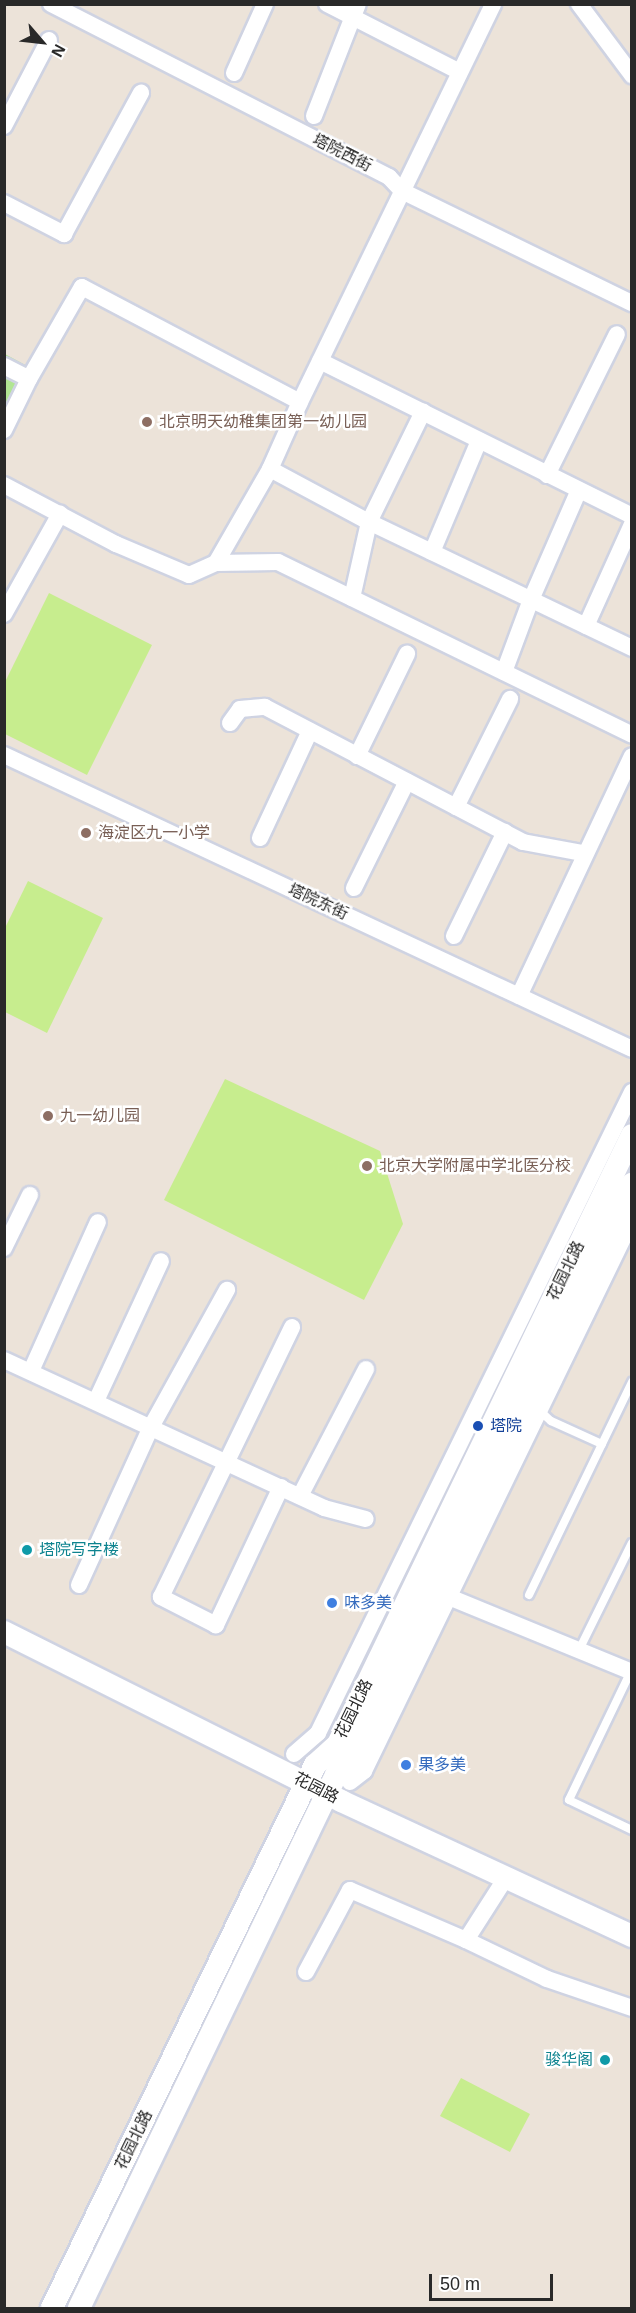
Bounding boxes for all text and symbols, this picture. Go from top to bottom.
north arrow [12,12,72,72]
text: N [48,42,69,60]
street label: 塔院西街 [309,130,375,176]
place label: 北京明天幼稚集团第一幼儿园 [159,412,367,432]
marker: 北京明天幼稚集团第一幼儿园 [140,415,154,429]
place label: 海淀区九一小学 [98,823,210,843]
marker: 海淀区九一小学 [79,826,93,840]
street label: 塔院东街 [285,880,351,924]
place label: 九一幼儿园 [60,1106,140,1126]
marker: 九一幼儿园 [41,1109,55,1123]
place label: 北京大学附属中学北医分校 [379,1156,571,1176]
marker: 北京大学附属中学北医分校 [360,1159,374,1173]
street label: 花园北路 [543,1238,589,1304]
place label: 塔院 [490,1416,522,1436]
marker: 塔院 [471,1419,485,1433]
place label: 塔院写字楼 [39,1540,119,1560]
marker: 塔院写字楼 [20,1543,34,1557]
place label: 味多美 [344,1593,392,1613]
marker: 味多美 [325,1596,339,1610]
street label: 花园北路 [331,1676,377,1742]
place label: 果多美 [418,1755,466,1775]
marker: 果多美 [399,1758,413,1772]
street label: 花园路 [290,1769,342,1807]
place label: 骏华阁 [545,2050,593,2070]
marker: 骏华阁 [598,2053,612,2067]
street label: 花园北路 [111,2107,157,2173]
scale bar [432,2262,556,2300]
text: 50 m [440,2274,480,2294]

